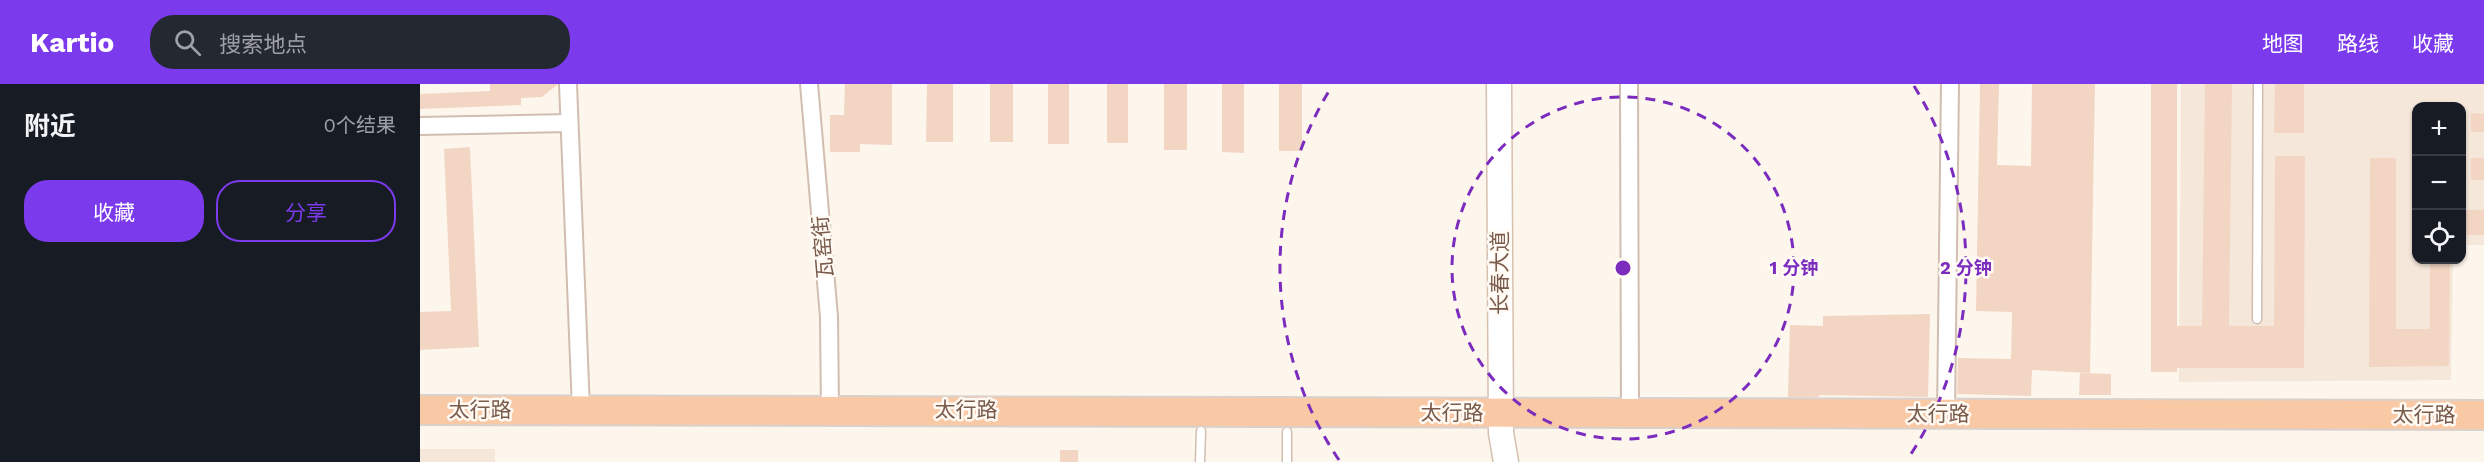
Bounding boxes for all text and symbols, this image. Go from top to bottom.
search box [150,15,570,69]
text: Kartio [30,26,114,59]
icon: search [171,26,204,59]
text: 地图 [2262,31,2304,56]
text: 路线 [2337,31,2379,56]
text: 收藏 [2412,31,2454,56]
text: 搜索地点 [219,32,307,57]
map controls [2412,102,2466,264]
button: + [2412,102,2466,156]
text: 附近 [24,111,76,141]
text: 0个结果 [324,113,396,137]
button: − [2412,156,2466,210]
button: 收藏 [24,180,204,242]
button: 分享 [216,180,396,242]
button: locate [2412,210,2466,264]
street label: 瓦窑街 [807,215,838,280]
street label: 长春大道 [1487,231,1512,315]
text: 1 分钟 [1770,257,1818,278]
text: 2 分钟 [1940,257,1992,278]
centre of rings [1613,258,1633,278]
street label: 太行路 [449,397,512,422]
street label: 太行路 [935,397,998,422]
street label: 太行路 [1421,400,1484,425]
street label: 太行路 [1907,401,1970,426]
street label: 太行路 [2393,402,2456,427]

